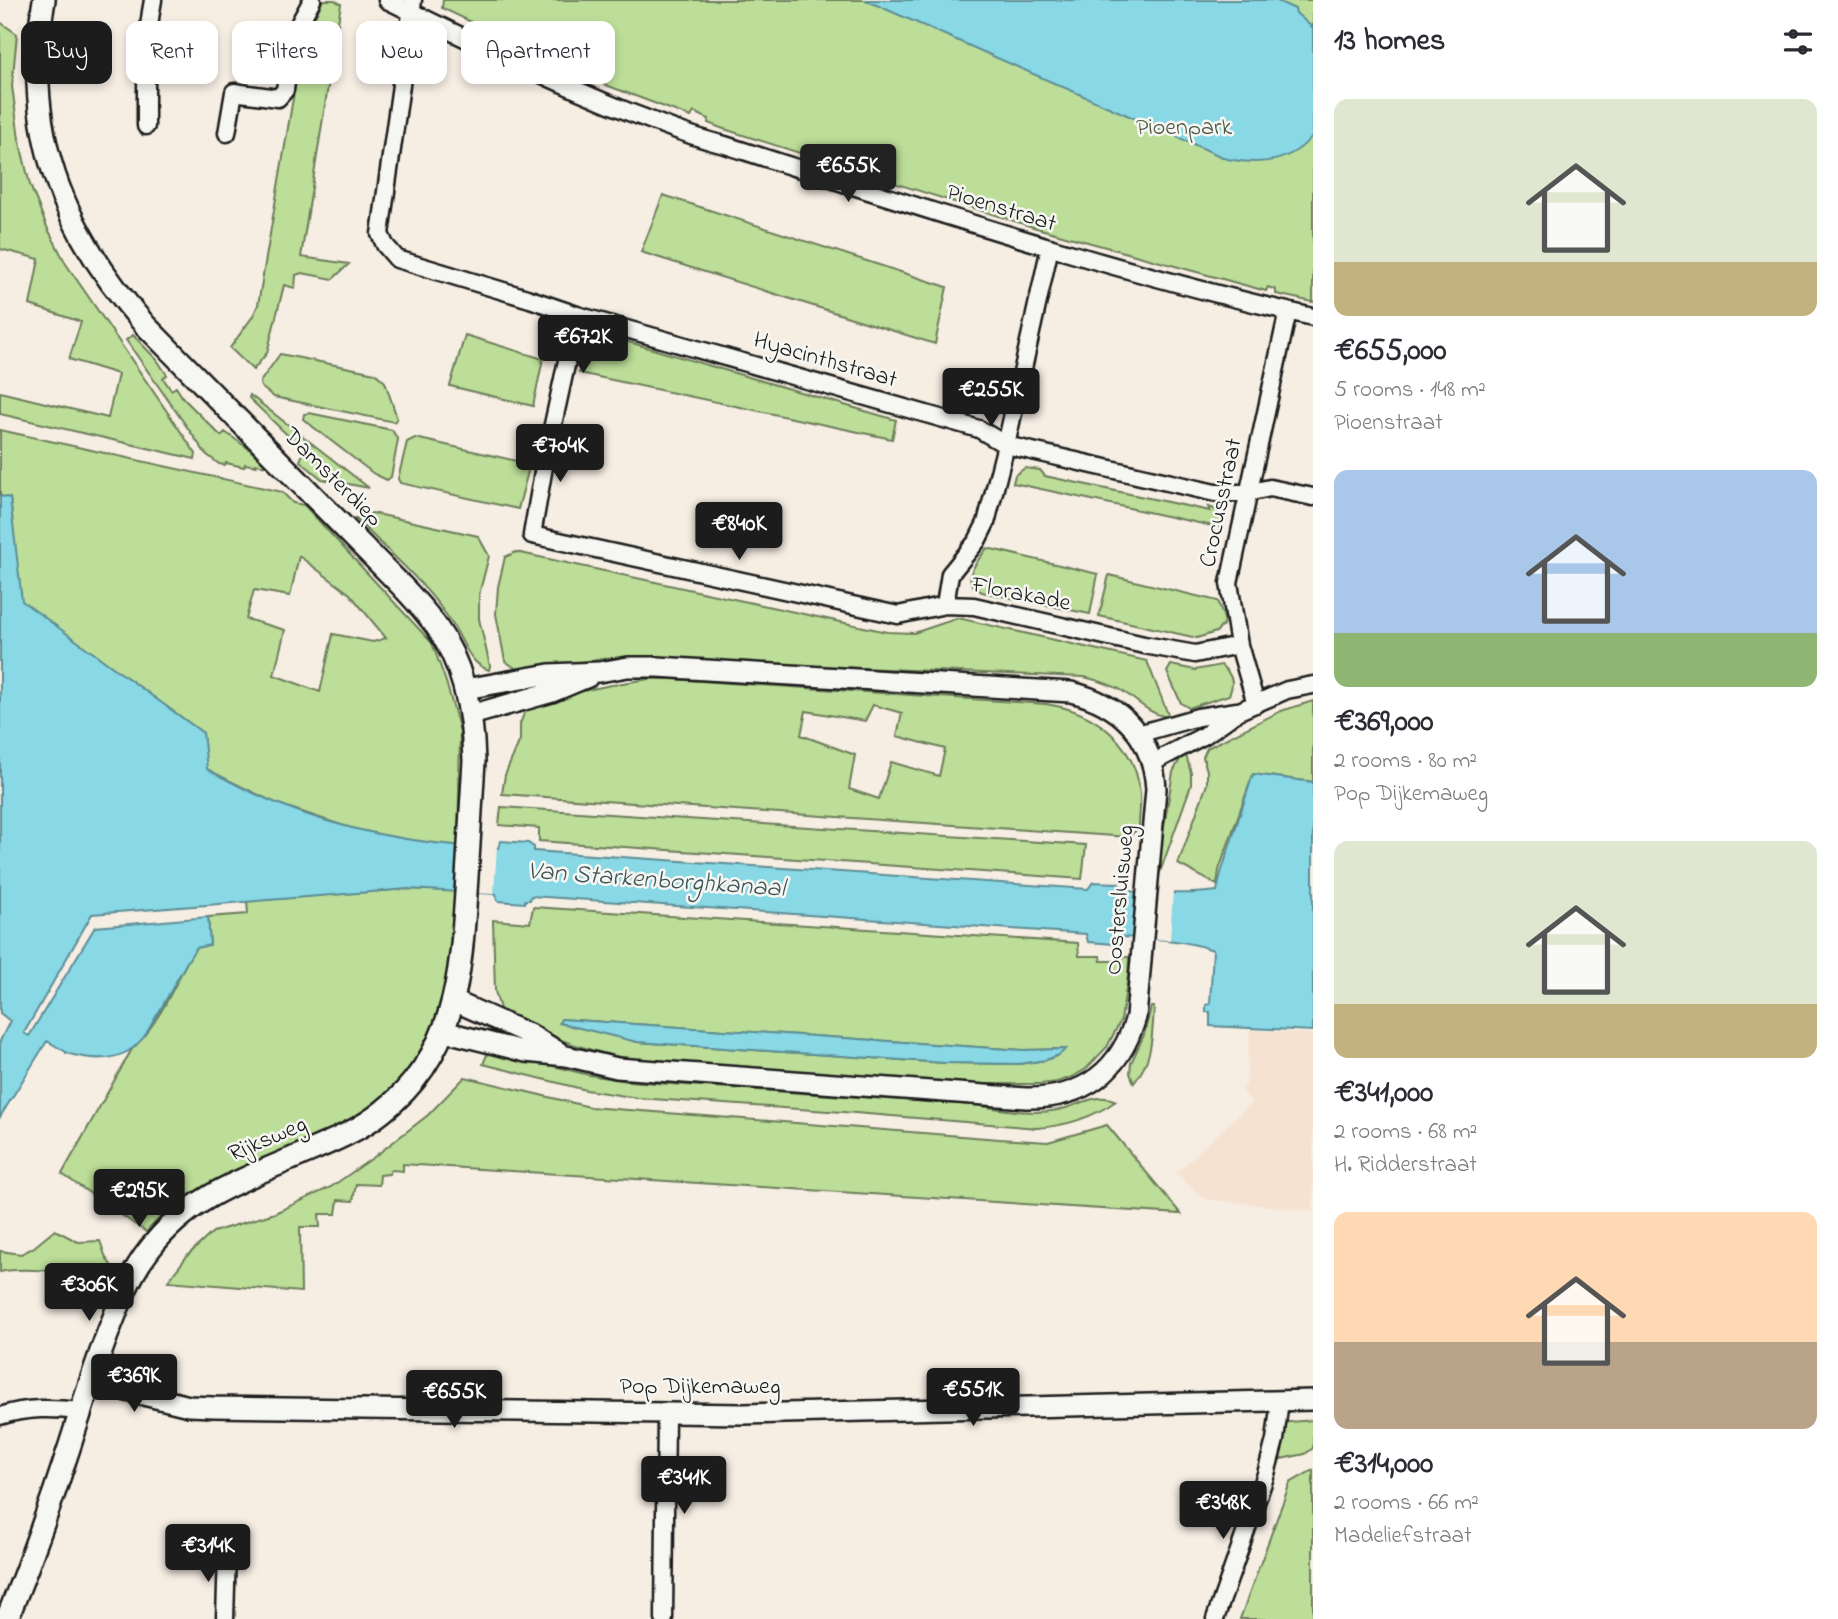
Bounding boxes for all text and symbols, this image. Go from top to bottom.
text: 13 homes [1334,20,1445,64]
chip: Buy [21,21,112,84]
chip: Rent [126,21,218,84]
chip: Filters [232,21,342,84]
chip: New [356,21,447,84]
chip: Apartment [461,21,615,84]
icon: filters [1779,23,1817,61]
park label: Pioenpark [1136,111,1232,146]
pin: €655K [799,144,897,204]
icon: home [1513,145,1639,271]
text: €655K [816,150,880,183]
street label: Pioenstraat [942,176,1060,242]
pin: €672K [534,316,632,375]
text: €672K [554,321,612,354]
street label: Hyacinthstraat [749,324,901,399]
text: €655,000 [1334,330,1446,374]
pin: €255K [942,368,1040,428]
text: €255K [959,374,1023,407]
text: 5 rooms · 148 m² [1334,374,1486,407]
text: Pioenstraat [1334,407,1443,440]
street label: Damsterdiep [273,419,390,536]
pin: €704K [511,424,609,484]
text: €704K [532,430,588,463]
street label: Crocusstraat [1191,435,1253,571]
pin: €840K [690,503,788,562]
text: €840K [711,508,767,541]
icon: home [1513,516,1639,642]
street label: Florakade [968,568,1074,622]
text: €369,000 [1334,701,1434,745]
text: 2 rooms · 80 m² [1334,745,1477,778]
text: Pop Dijkemaweg [1334,778,1488,811]
street label: Oostersluisweg [1097,824,1145,976]
water label: Van Starkenborghkanaal [526,853,789,909]
icon: home [1513,887,1639,1013]
text: €341,000 [1334,1072,1433,1116]
street label: Rijksweg [223,1108,313,1172]
text: 2 rooms · 68 m² [1334,1116,1477,1149]
text: H. Ridderstraat [1334,1149,1477,1182]
pin: €295K [90,1170,188,1229]
text: €295K [110,1175,168,1208]
icon: home [1513,1258,1639,1384]
pin: €306K [40,1264,138,1323]
text: €306K [61,1269,117,1302]
pin: €369K [85,1354,183,1414]
text: €369K [107,1360,161,1393]
pin: €551K [924,1368,1022,1428]
pin: €655K [405,1370,503,1430]
street label: Pop Dijkemaweg [620,1370,780,1405]
text: €551K [943,1374,1003,1407]
text: €655K [422,1376,486,1409]
text: €314,000 [1334,1443,1433,1487]
pin: €341K [635,1456,733,1516]
text: €341K [657,1462,711,1495]
pin: €348K [1174,1482,1272,1541]
text: €348K [1196,1487,1250,1520]
text: 2 rooms · 66 m² [1334,1487,1479,1520]
text: Madeliefstraat [1334,1520,1472,1553]
pin: €314K [159,1524,257,1584]
text: €314K [181,1530,235,1563]

